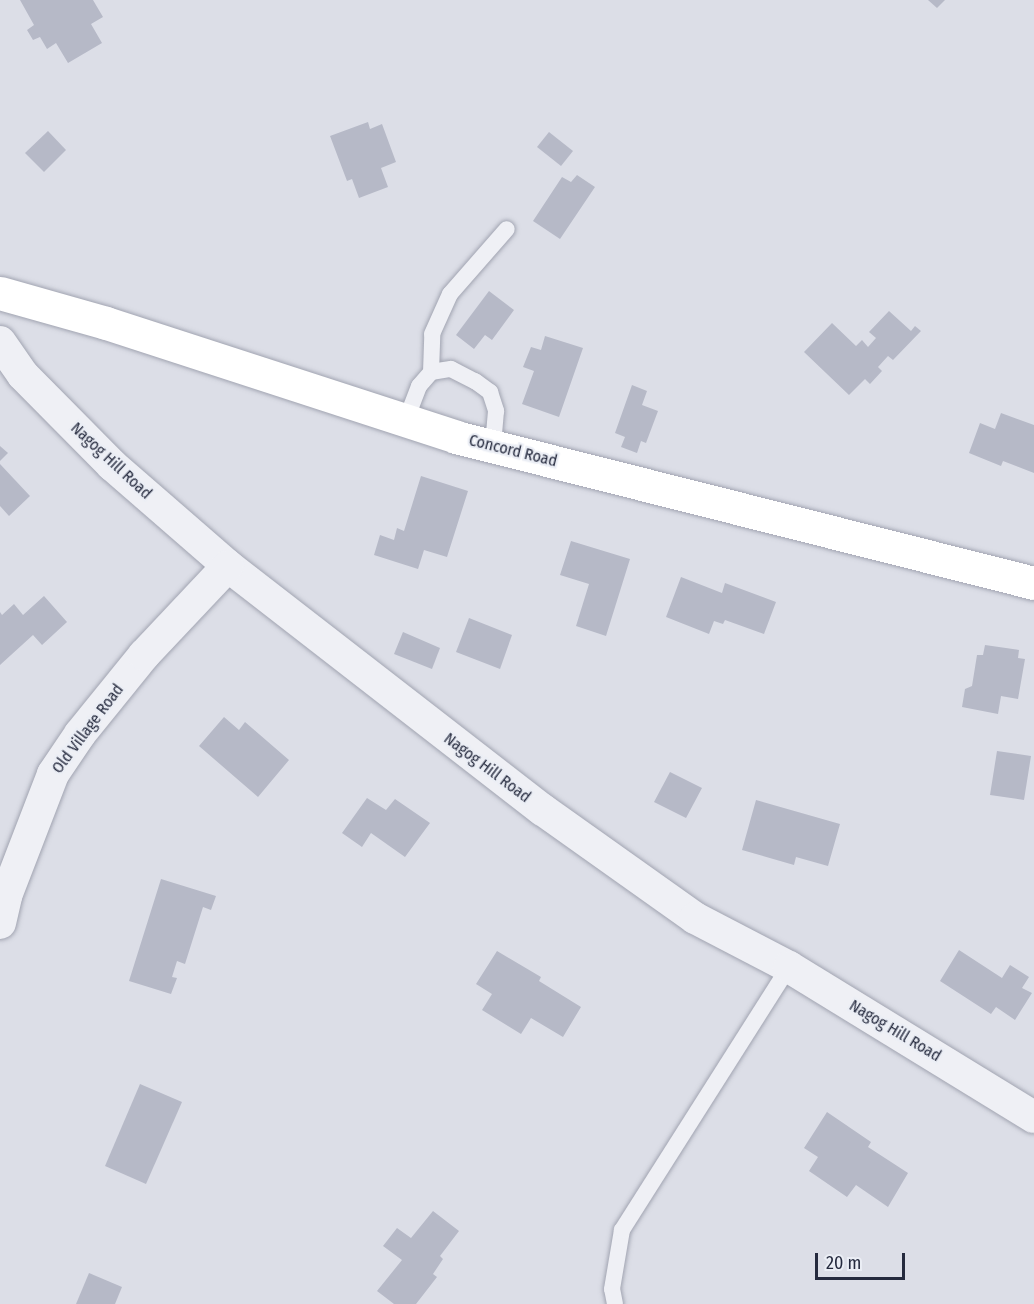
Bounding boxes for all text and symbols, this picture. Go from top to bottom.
street label: Nagog Hill Road [67,419,155,503]
street label: Concord Road [467,431,559,471]
street label: Old Village Road [48,681,128,777]
street label: Nagog Hill Road [440,729,534,807]
street label: Nagog Hill Road [846,996,944,1066]
scale bar [818,1241,908,1279]
text: 20 m [826,1252,861,1274]

